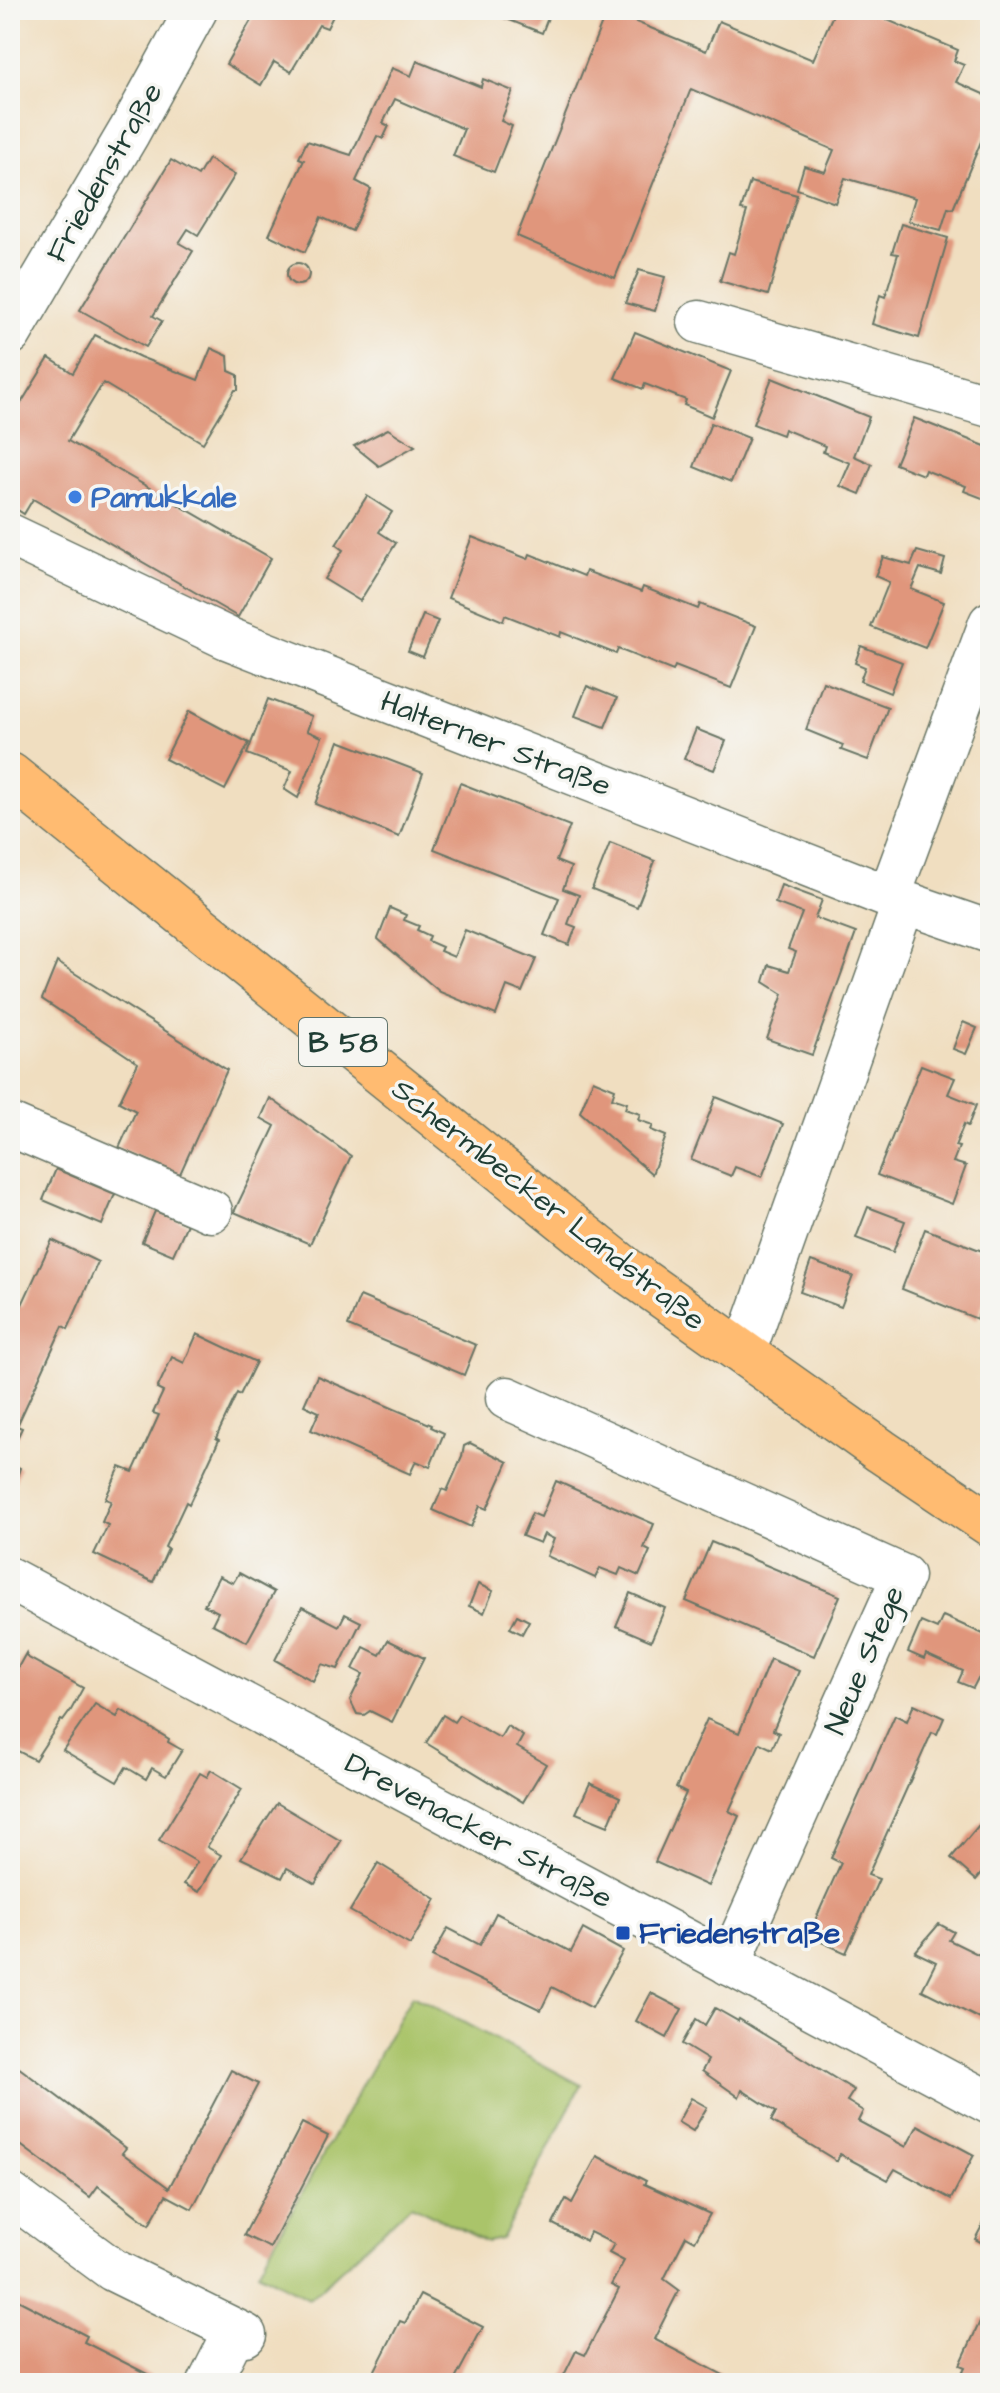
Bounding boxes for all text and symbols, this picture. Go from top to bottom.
street label: Friedenstraße [36,75,173,270]
place label: Pamukkale [91,477,237,519]
marker: Pamukkale [66,488,84,506]
street label: Halterner Straße [374,681,617,807]
road number: B 58 [299,1018,387,1066]
street label: Schermbecker Landstraße [383,1069,714,1341]
street label: Neue Stege [815,1580,916,1742]
street label: Drevenacker Straße [337,1743,620,1919]
place label: Friedenstraße [639,1913,840,1955]
marker: Friedenstraße [614,1924,632,1942]

